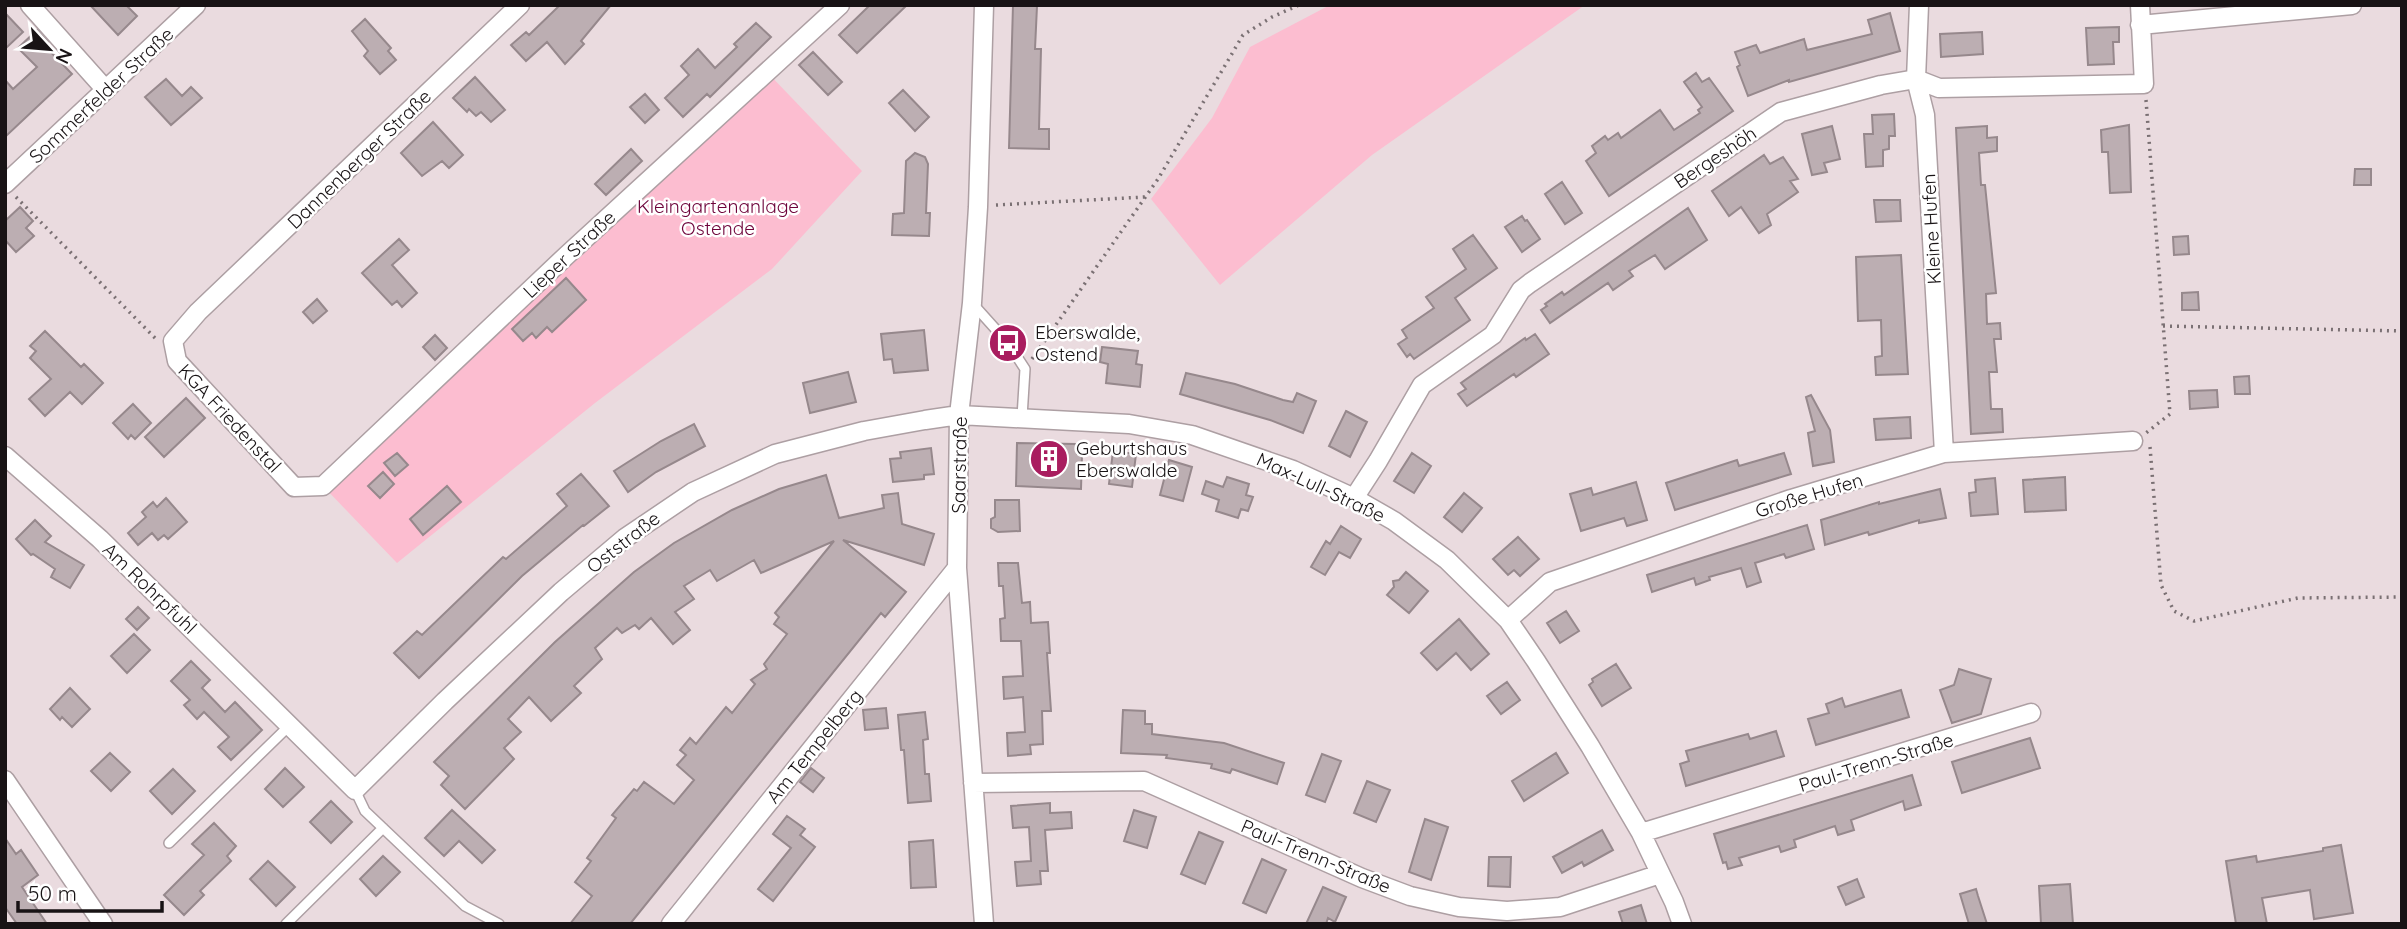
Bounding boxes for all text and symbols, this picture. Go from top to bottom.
north arrow [14,14,84,84]
street label: Sommerfelder Straße [24,22,178,168]
text: N [50,45,78,68]
street label: Dannenberger Straße [282,84,436,234]
street label: Bergeshöh [1669,121,1761,193]
street label: Kleine Hufen [1916,173,1946,285]
park label: Kleingartenanlage Ostende [637,194,799,240]
street label: Lieper Straße [518,205,620,303]
place label: Eberswalde, Ostend [1035,320,1141,366]
bus stop icon: Eberswalde, Ostend [987,322,1029,364]
street label: KGA Friedenstal [173,359,287,477]
street label: Saarstraße [946,416,972,514]
place label: Geburtshaus Eberswalde [1076,436,1187,482]
building icon: Geburtshaus Eberswalde [1028,438,1070,480]
street label: Max-Lull-Straße [1253,447,1389,527]
street label: Große Hufen [1752,467,1866,523]
street label: Oststraße [582,506,664,578]
street label: Am Rohrpfuhl [98,537,202,639]
street label: Am Tempelberg [761,684,867,808]
street label: Paul-Trenn-Straße [1796,727,1956,797]
street label: Paul-Trenn-Straße [1237,814,1395,898]
scale bar [18,870,161,914]
text: 50 m [28,880,77,906]

